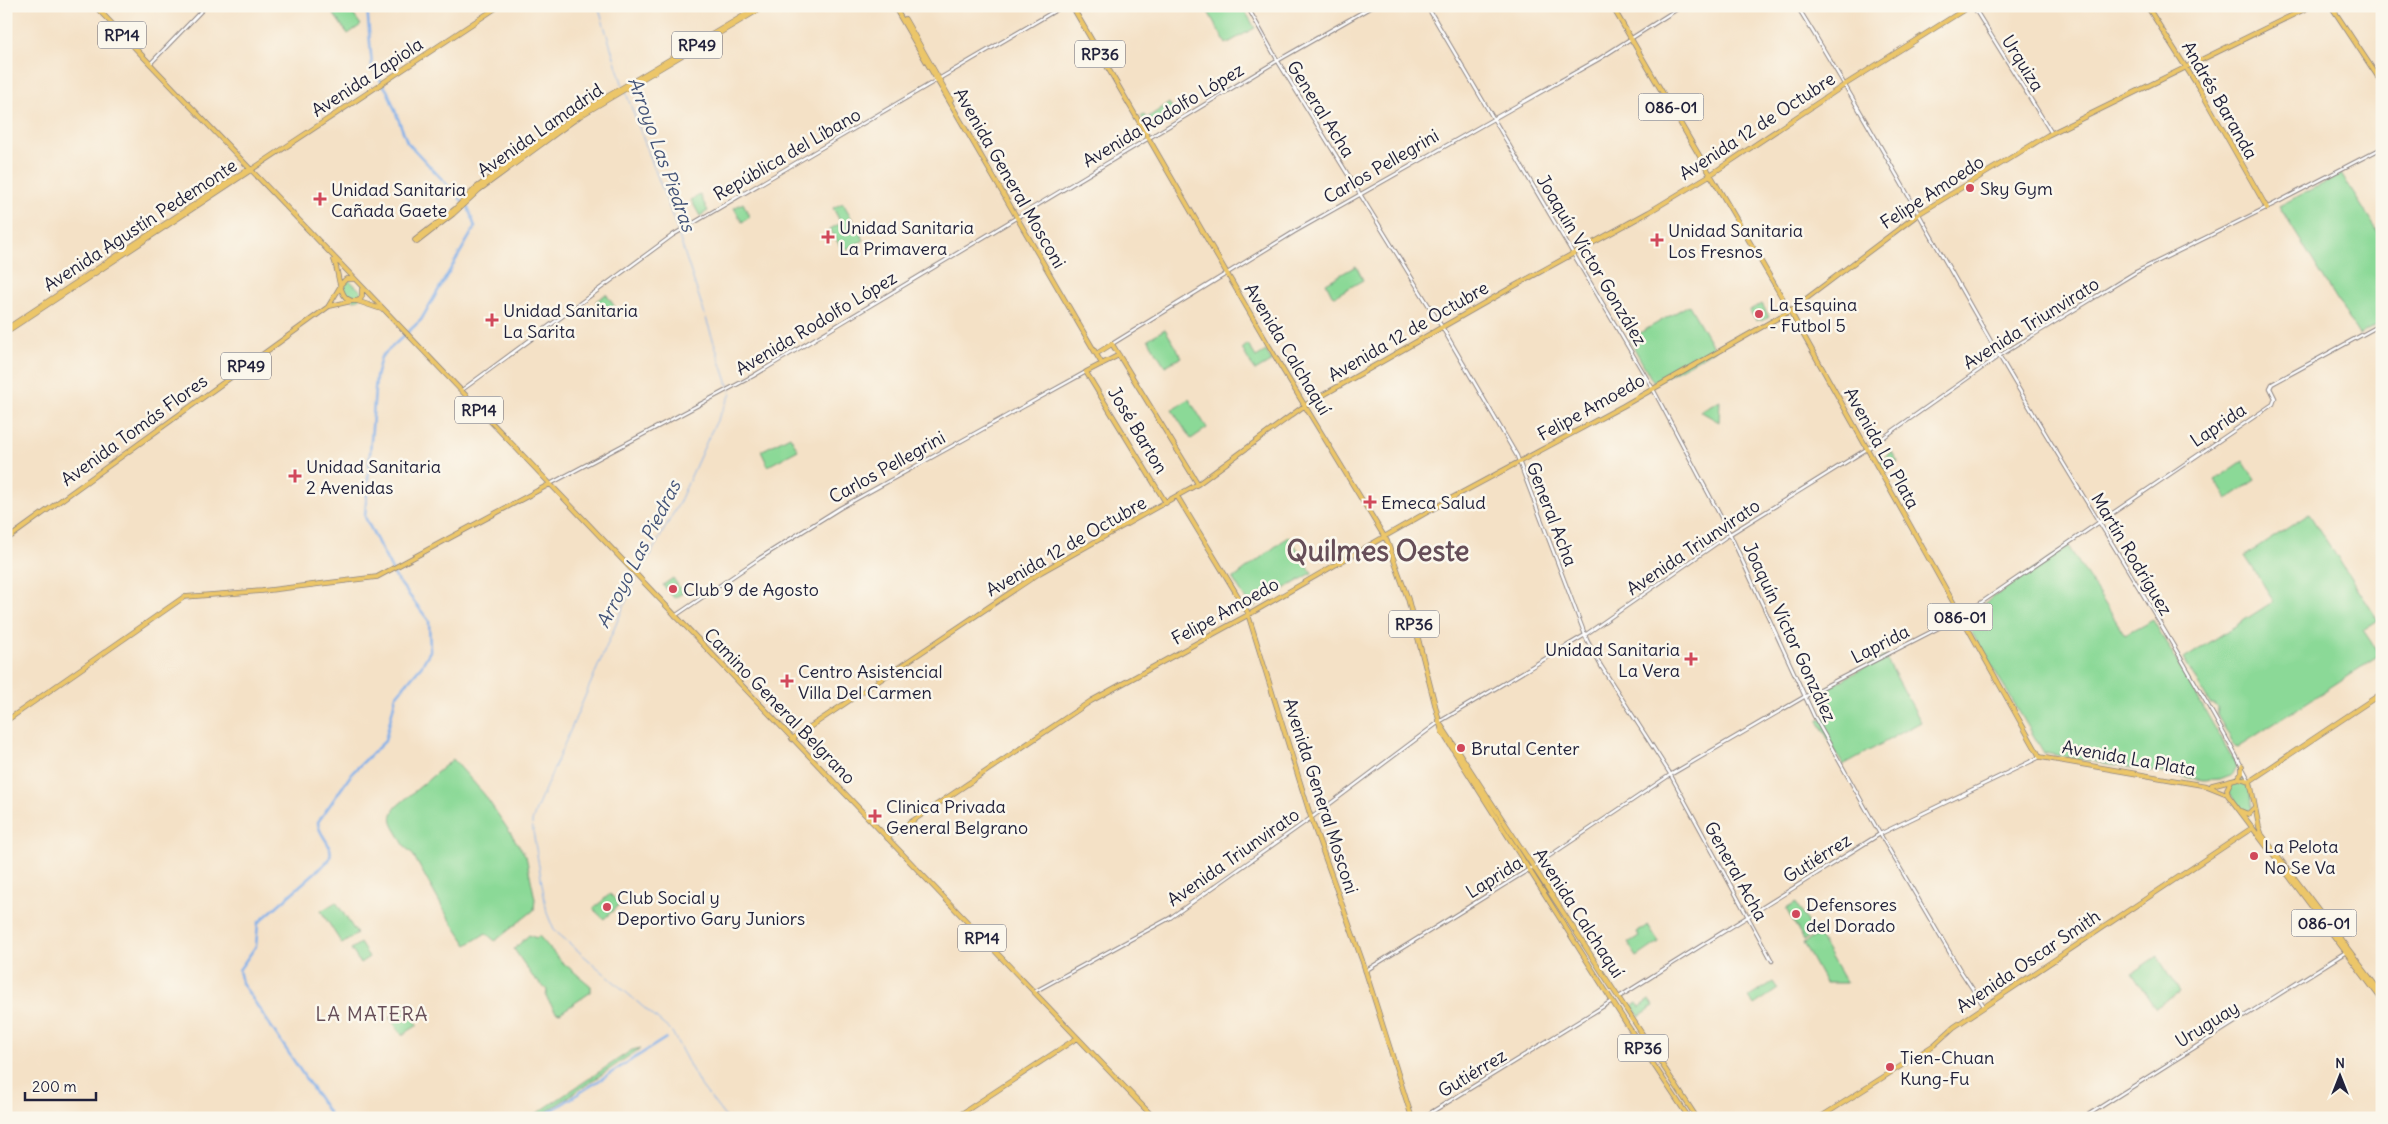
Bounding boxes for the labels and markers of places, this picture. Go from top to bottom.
place label: Sky Gym [1980,177,2053,200]
place label: Unidad Sanitaria Cañada Gaete [331,178,466,222]
marker: Sky Gym [1964,182,1976,194]
marker: Unidad Sanitaria Cañada Gaete [313,192,327,206]
place label: Unidad Sanitaria La Primavera [839,216,974,260]
place label: Unidad Sanitaria Los Fresnos [1668,219,1803,263]
marker: Unidad Sanitaria La Primavera [821,230,835,244]
marker: Unidad Sanitaria Los Fresnos [1650,233,1664,247]
place label: La Esquina - Futbol 5 [1769,293,1857,337]
place label: Unidad Sanitaria La Sarita [503,299,638,343]
marker: La Esquina - Futbol 5 [1753,308,1765,320]
marker: Unidad Sanitaria La Sarita [485,313,499,327]
place label: Unidad Sanitaria 2 Avenidas [306,455,441,499]
marker: Unidad Sanitaria 2 Avenidas [288,469,302,483]
place label: Emeca Salud [1381,491,1486,514]
marker: Emeca Salud [1363,495,1377,509]
place label: Club 9 de Agosto [683,578,819,601]
marker: Club 9 de Agosto [667,583,679,595]
place label: Unidad Sanitaria La Vera [1545,638,1680,682]
marker: Unidad Sanitaria La Vera [1684,652,1698,666]
place label: Centro Asistencial Villa Del Carmen [798,660,942,704]
marker: Centro Asistencial Villa Del Carmen [780,674,794,688]
place label: Brutal Center [1471,737,1580,760]
marker: Brutal Center [1455,742,1467,754]
place label: Clinica Privada General Belgrano [886,795,1028,839]
marker: Clinica Privada General Belgrano [868,809,882,823]
place label: La Pelota No Se Va [2264,835,2338,879]
marker: La Pelota No Se Va [2248,850,2260,862]
place label: Club Social y Deportivo Gary Juniors [617,886,805,930]
place label: Defensores del Dorado [1806,893,1897,937]
marker: Club Social y Deportivo Gary Juniors [601,901,613,913]
marker: Defensores del Dorado [1790,908,1802,920]
place label: Tien-Chuan Kung-Fu [1900,1046,1994,1090]
marker: Tien-Chuan Kung-Fu [1884,1061,1896,1073]

